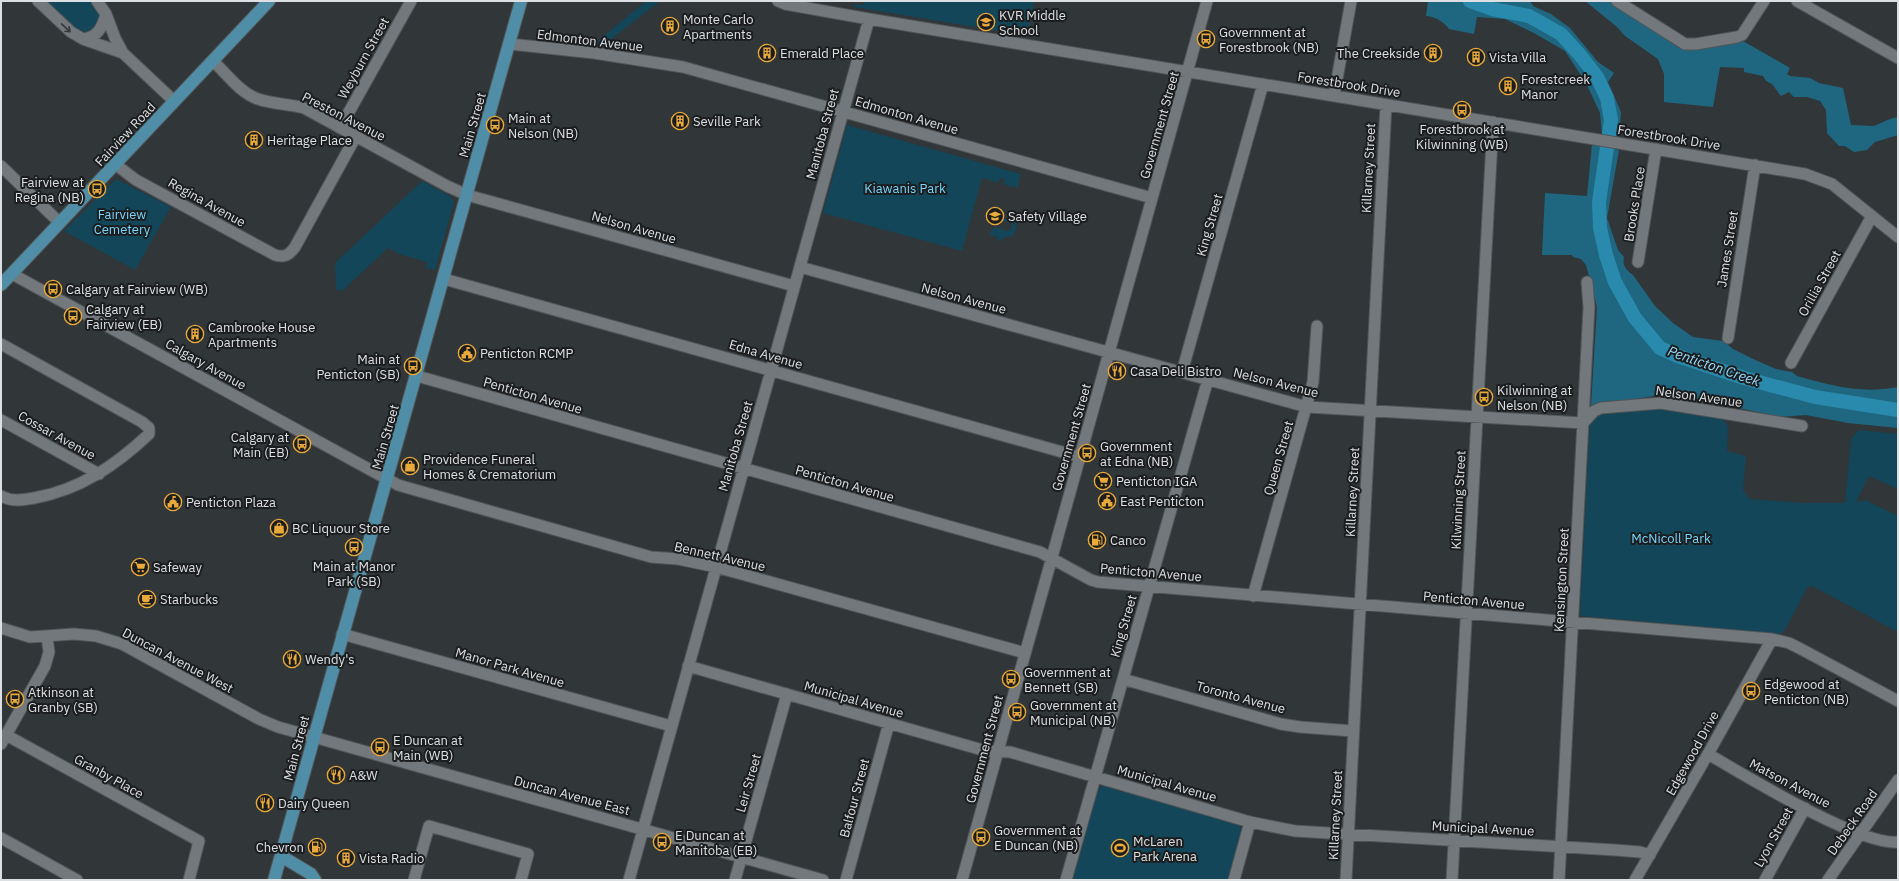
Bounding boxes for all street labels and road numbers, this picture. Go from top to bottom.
street label: Weyburn Street [334,14,393,102]
street label: Edmonton Avenue [536,26,644,55]
street label: Forestbrook Drive [1296,68,1402,101]
street label: Government Street [1136,69,1183,181]
street label: Manitoba Street [802,87,843,181]
street label: Preston Avenue [299,88,388,145]
street label: Main Street [455,91,490,160]
street label: Edmonton Avenue [853,93,960,138]
street label: Fairview Road [91,99,159,170]
street label: Forestbrook Drive [1616,121,1722,154]
street label: Killarney Street [1358,123,1379,213]
street label: Brooks Place [1620,165,1649,243]
street label: Regina Avenue [165,174,249,231]
street label: King Street [1192,192,1227,258]
street label: Nelson Avenue [590,207,678,248]
street label: James Street [1713,210,1742,288]
street label: Orillia Street [1794,247,1845,319]
street label: Nelson Avenue [919,279,1008,318]
street label: Calgary Avenue [162,335,249,394]
street label: Edna Avenue [727,336,805,373]
street label: Nelson Avenue [1231,364,1320,401]
street label: Penticton Avenue [481,373,584,418]
street label: Government Street [1048,381,1095,493]
street label: Nelson Avenue [1655,382,1743,411]
street label: Manitoba Street [714,399,756,493]
street label: Main Street [368,403,403,472]
street label: Cossar Avenue [15,407,99,464]
street label: Queen Street [1260,419,1297,497]
street label: Killarney Street [1342,447,1363,537]
street label: Kilwinning Street [1447,450,1470,550]
street label: Penticton Avenue [793,461,896,506]
street label: Kensington Street [1550,528,1573,632]
street label: Bennett Avenue [673,538,767,575]
street label: Penticton Avenue [1099,560,1203,585]
street label: Penticton Avenue [1422,588,1526,613]
street label: King Street [1106,593,1141,659]
street label: Duncan Avenue West [119,624,236,697]
street label: Manor Park Avenue [453,644,566,691]
street label: Municipal Avenue [802,677,906,722]
street label: Toronto Avenue [1194,677,1287,718]
street label: Government Street [962,693,1007,805]
street label: Edgewood Drive [1662,708,1723,799]
street label: Main Street [280,714,313,783]
street label: Granby Place [71,750,147,803]
street label: Leir Street [732,752,765,814]
street label: Matson Avenue [1746,755,1833,812]
street label: Balfour Street [836,757,873,840]
street label: Municipal Avenue [1115,761,1219,806]
street label: Killarney Street [1325,770,1346,860]
street label: Duncan Avenue East [512,772,632,819]
street label: Debeck Road [1823,786,1881,859]
street label: Lyon Street [1750,804,1797,870]
street label: Municipal Avenue [1431,817,1535,840]

